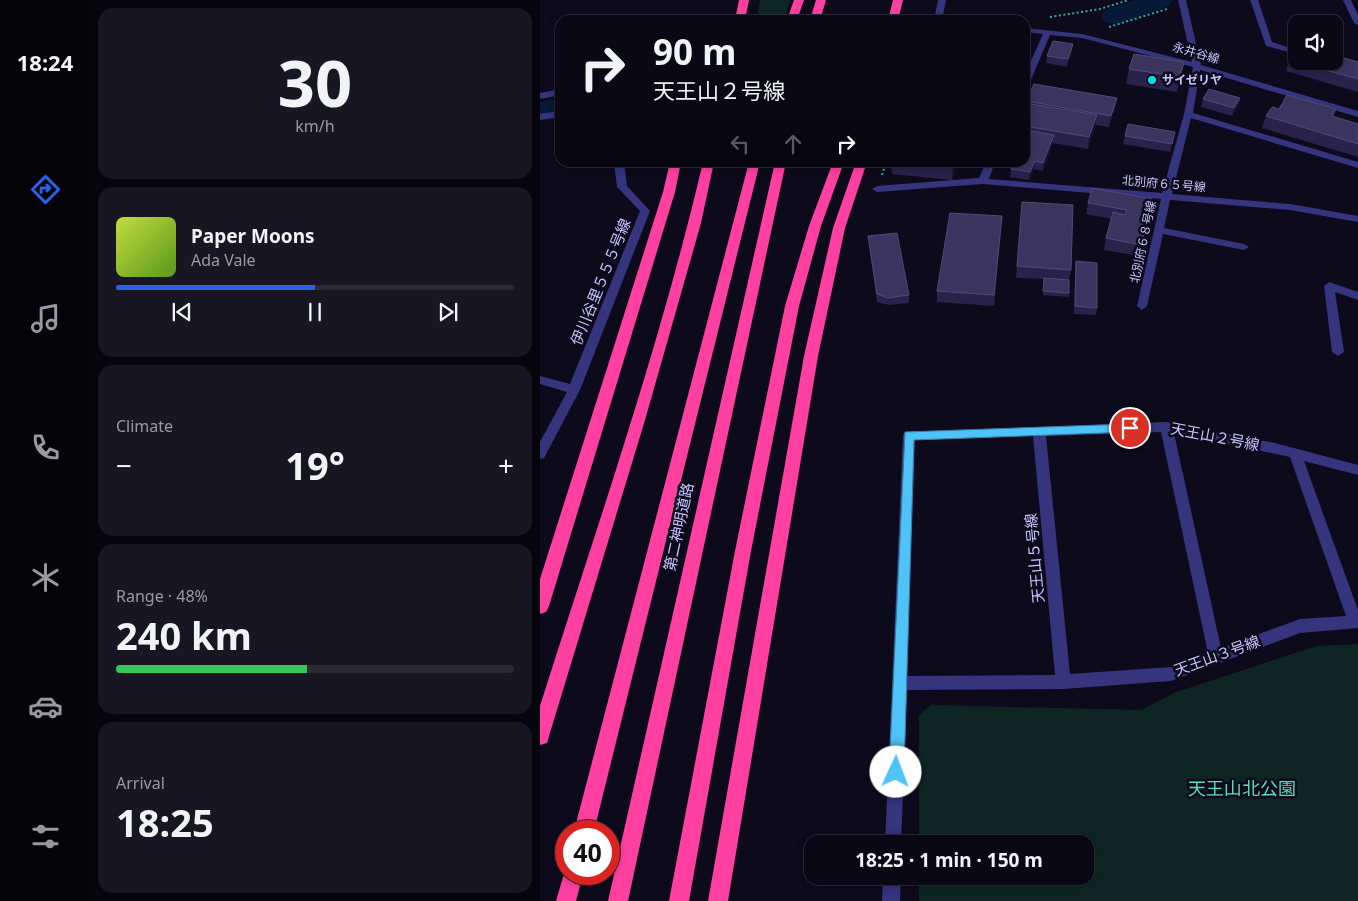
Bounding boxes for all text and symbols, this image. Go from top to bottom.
map controls [1288,15,1343,70]
button: sound [1288,15,1343,70]
text: 90 m [653,28,736,75]
icon: right [570,35,635,100]
text: 30 [278,38,352,126]
street label: 永井谷線 [1171,38,1222,67]
text: 18:24 [17,47,73,77]
place label: サイゼリヤ [1162,71,1222,88]
marker: サイゼリヤ [1146,74,1158,86]
text: 天王山２号線 [653,75,785,105]
text: km/h [295,115,335,137]
icon: left [726,130,754,158]
icon: ahead [779,130,807,158]
icon: right [832,130,860,158]
street label: 北別府６５号線 [1121,171,1207,196]
icon: directions [28,172,63,207]
street label: 北別府６８号線 [1125,199,1160,285]
street label: 伊川谷里５５５号線 [566,215,635,348]
text: Paper Moons [191,223,315,249]
text: Ada Vale [191,249,256,271]
icon: previous [168,298,196,326]
icon: pause [301,298,329,326]
icon: next [434,298,462,326]
icon: music [28,301,63,336]
pin [1109,407,1151,449]
icon: arrive [1116,414,1144,442]
text: Climate [116,415,173,437]
street label: 天王山２号線 [1169,418,1261,454]
icon: phone [28,430,63,465]
text: 19° [285,439,345,491]
text: − [116,446,132,484]
text: + [498,446,514,484]
street label: 第二神明道路 [659,481,697,573]
street label: 天王山５号線 [1020,512,1048,604]
icon: climate [28,560,63,595]
text: Range · 48% [116,585,208,607]
text: 240 km [116,609,252,661]
street label: 天王山３号線 [1171,630,1262,680]
icon: car [28,689,63,724]
position arrow [869,745,921,797]
text: Arrival [116,772,165,794]
park label: 天王山北公園 [1188,776,1296,800]
text: 18:25 [116,796,214,848]
icon: filters [28,819,63,854]
speed limit sign: 40 [555,820,620,885]
text: 18:25 · 1 min · 150 m [855,847,1043,873]

